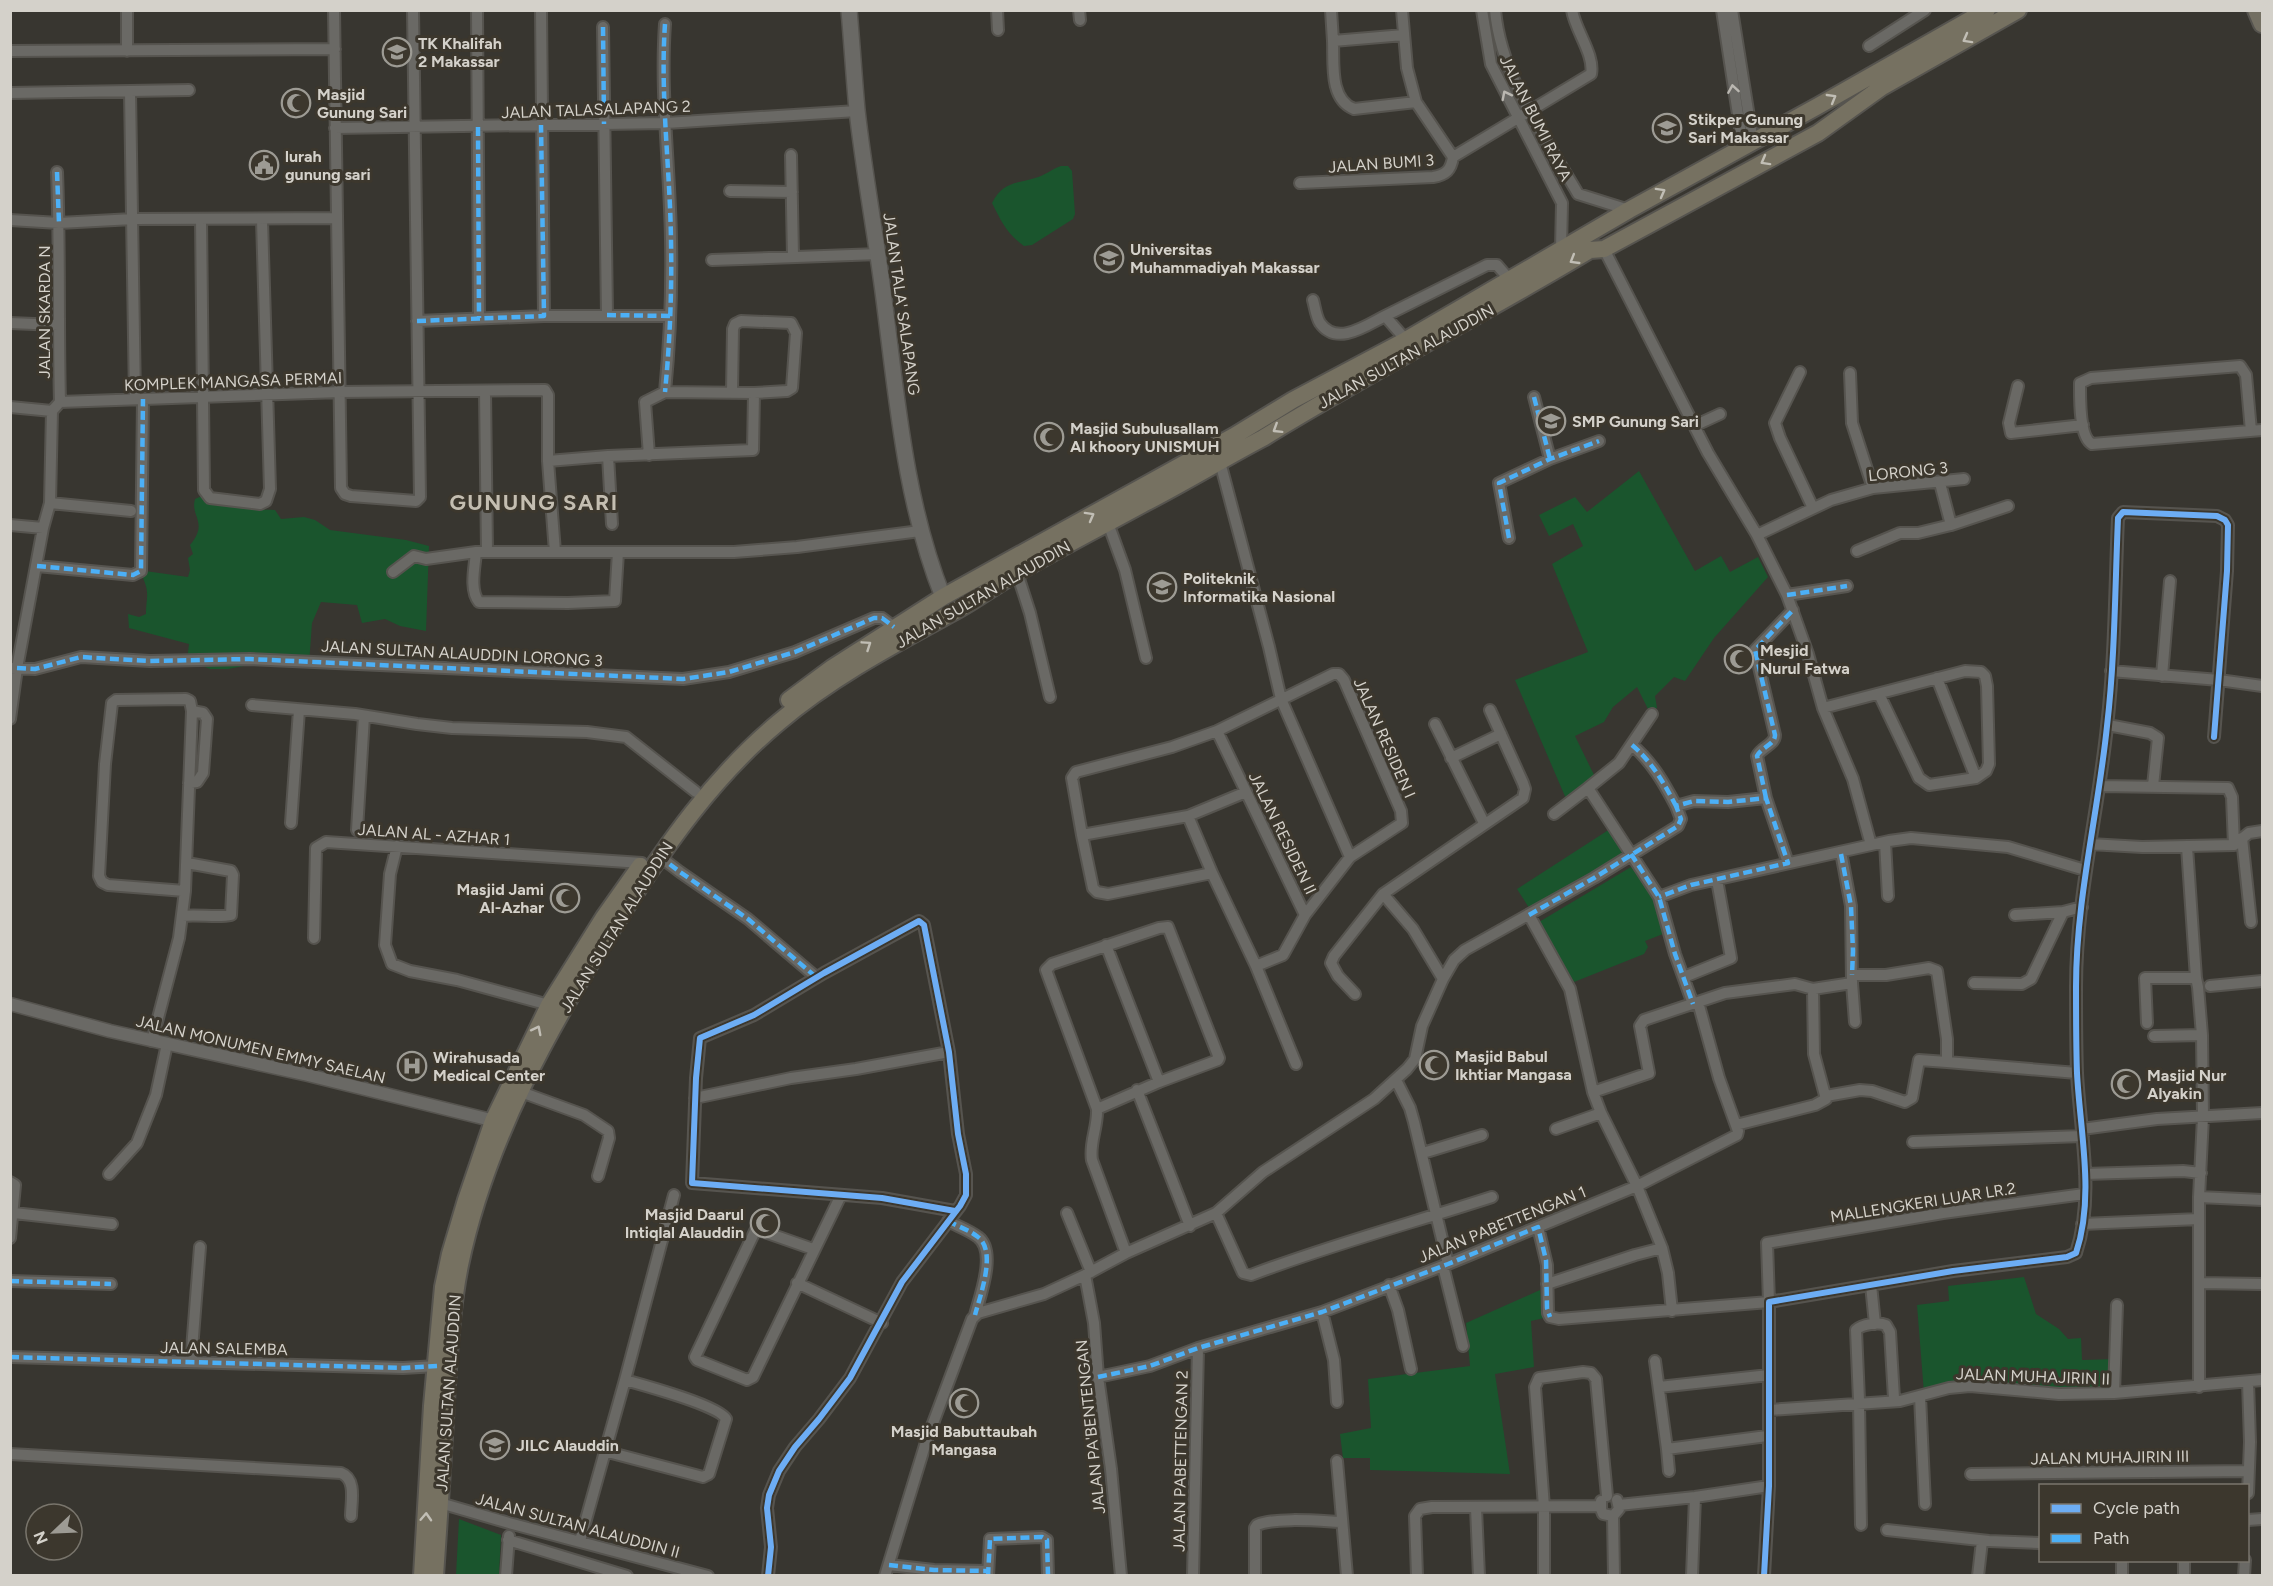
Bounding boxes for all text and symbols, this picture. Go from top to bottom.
one-way arrow [1963,32,1974,43]
place label: TK Khalifah 2 Makassar [418,34,502,71]
school or university icon: TK Khalifah 2 Makassar [381,36,413,68]
street label: JALAN BUMI RAYA [1496,52,1576,184]
place label: Masjid Gunung Sari [317,85,407,122]
one-way arrow [1728,85,1740,94]
mosque icon: Masjid Gunung Sari [280,87,312,119]
one-way arrow [1502,90,1514,101]
one-way arrow [1826,94,1837,105]
street label: JALAN TALASALAPANG 2 [501,97,691,122]
place label: Stikper Gunung Sari Makassar [1688,110,1803,147]
school or university icon: Stikper Gunung Sari Makassar [1651,112,1683,144]
place label: lurah gunung sari [285,147,371,184]
public building icon: lurah gunung sari [248,149,280,181]
street label: JALAN BUMI 3 [1327,150,1435,177]
one-way arrow [1761,154,1771,165]
one-way arrow [1655,188,1666,199]
street label: JALAN TALA' SALAPANG [879,212,924,396]
place label: Universitas Muhammadiyah Makassar [1130,240,1319,277]
school or university icon: Universitas Muhammadiyah Makassar [1093,242,1125,274]
street label: JALAN SKARDA N [35,245,54,379]
one-way arrow [1570,253,1580,264]
street label: JALAN SULTAN ALAUDDIN [1315,300,1497,413]
street label: KOMPLEK MANGASA PERMAI [124,368,342,395]
school or university icon: SMP Gunung Sari [1535,405,1567,437]
place label: SMP Gunung Sari [1572,412,1699,431]
place label: Masjid Subulusallam Al khoory UNISMUH [1070,419,1220,456]
mosque icon: Masjid Subulusallam Al khoory UNISMUH [1033,421,1065,453]
one-way arrow [1273,422,1283,434]
street label: LORONG 3 [1867,458,1949,485]
district label: GUNUNG SARI [449,489,619,516]
one-way arrow [1084,511,1094,523]
street label: JALAN SULTAN ALAUDDIN [893,537,1074,652]
place label: Politeknik Informatika Nasional [1183,569,1335,606]
school or university icon: Politeknik Informatika Nasional [1146,571,1178,603]
street label: JALAN SULTAN ALAUDDIN LORONG 3 [321,637,603,670]
one-way arrow [860,641,871,652]
place label: Mesjid Nurul Fatwa [1760,641,1850,678]
mosque icon: Mesjid Nurul Fatwa [1723,643,1755,675]
street label: JALAN RESIDEN I [1350,675,1420,801]
street label: JALAN RESIDEN II [1245,769,1320,897]
street label: JALAN AL - AZHAR 1 [357,820,511,849]
street label: JALAN SULTAN ALAUDDIN [556,838,677,1016]
place label: Masjid Jami Al-Azhar [457,880,544,917]
mosque icon: Masjid Jami Al-Azhar [549,882,581,914]
street label: JALAN MONUMEN EMMY SAELAN [134,1012,387,1087]
one-way arrow [529,1025,541,1036]
place label: Masjid Babul Ikhtiar Mangasa [1455,1047,1572,1084]
place label: Wirahusada Medical Center [433,1048,545,1085]
mosque icon: Masjid Babul Ikhtiar Mangasa [1418,1049,1450,1081]
hospital icon: Wirahusada Medical Center [396,1050,428,1082]
place label: Masjid Nur Alyakin [2147,1066,2226,1103]
mosque icon: Masjid Nur Alyakin [2110,1068,2142,1100]
street label: MALLENGKERI LUAR LR.2 [1829,1178,2017,1227]
street label: JALAN PABETTENGAN 1 [1416,1182,1589,1267]
place label: Masjid Daarul Intiqlal Alauddin [625,1205,744,1242]
mosque icon: Masjid Daarul Intiqlal Alauddin [749,1207,781,1239]
street label: JALAN SULTAN ALAUDDIN [432,1294,465,1492]
street label: JALAN SALEMBA [160,1338,288,1359]
street label: JALAN PA'BENTENGAN [1072,1339,1109,1515]
street label: JALAN MUHAJIRIN II [1956,1364,2110,1389]
street label: JALAN PABETTENGAN 2 [1169,1370,1192,1552]
mosque icon: Masjid Babuttaubah Mangasa [948,1387,980,1419]
place label: Masjid Babuttaubah Mangasa [891,1422,1037,1459]
school or university icon: JILC Alauddin [479,1429,511,1461]
place label: JILC Alauddin [516,1436,619,1455]
street label: JALAN MUHAJIRIN III [2031,1447,2189,1468]
legend [2039,1484,2249,1562]
street label: JALAN SULTAN ALAUDDIN II [474,1489,682,1562]
text: Cycle path [2093,1497,2180,1519]
north arrow [24,1502,84,1562]
one-way arrow [419,1513,432,1522]
text: Path [2093,1527,2129,1549]
text: N [29,1528,52,1547]

